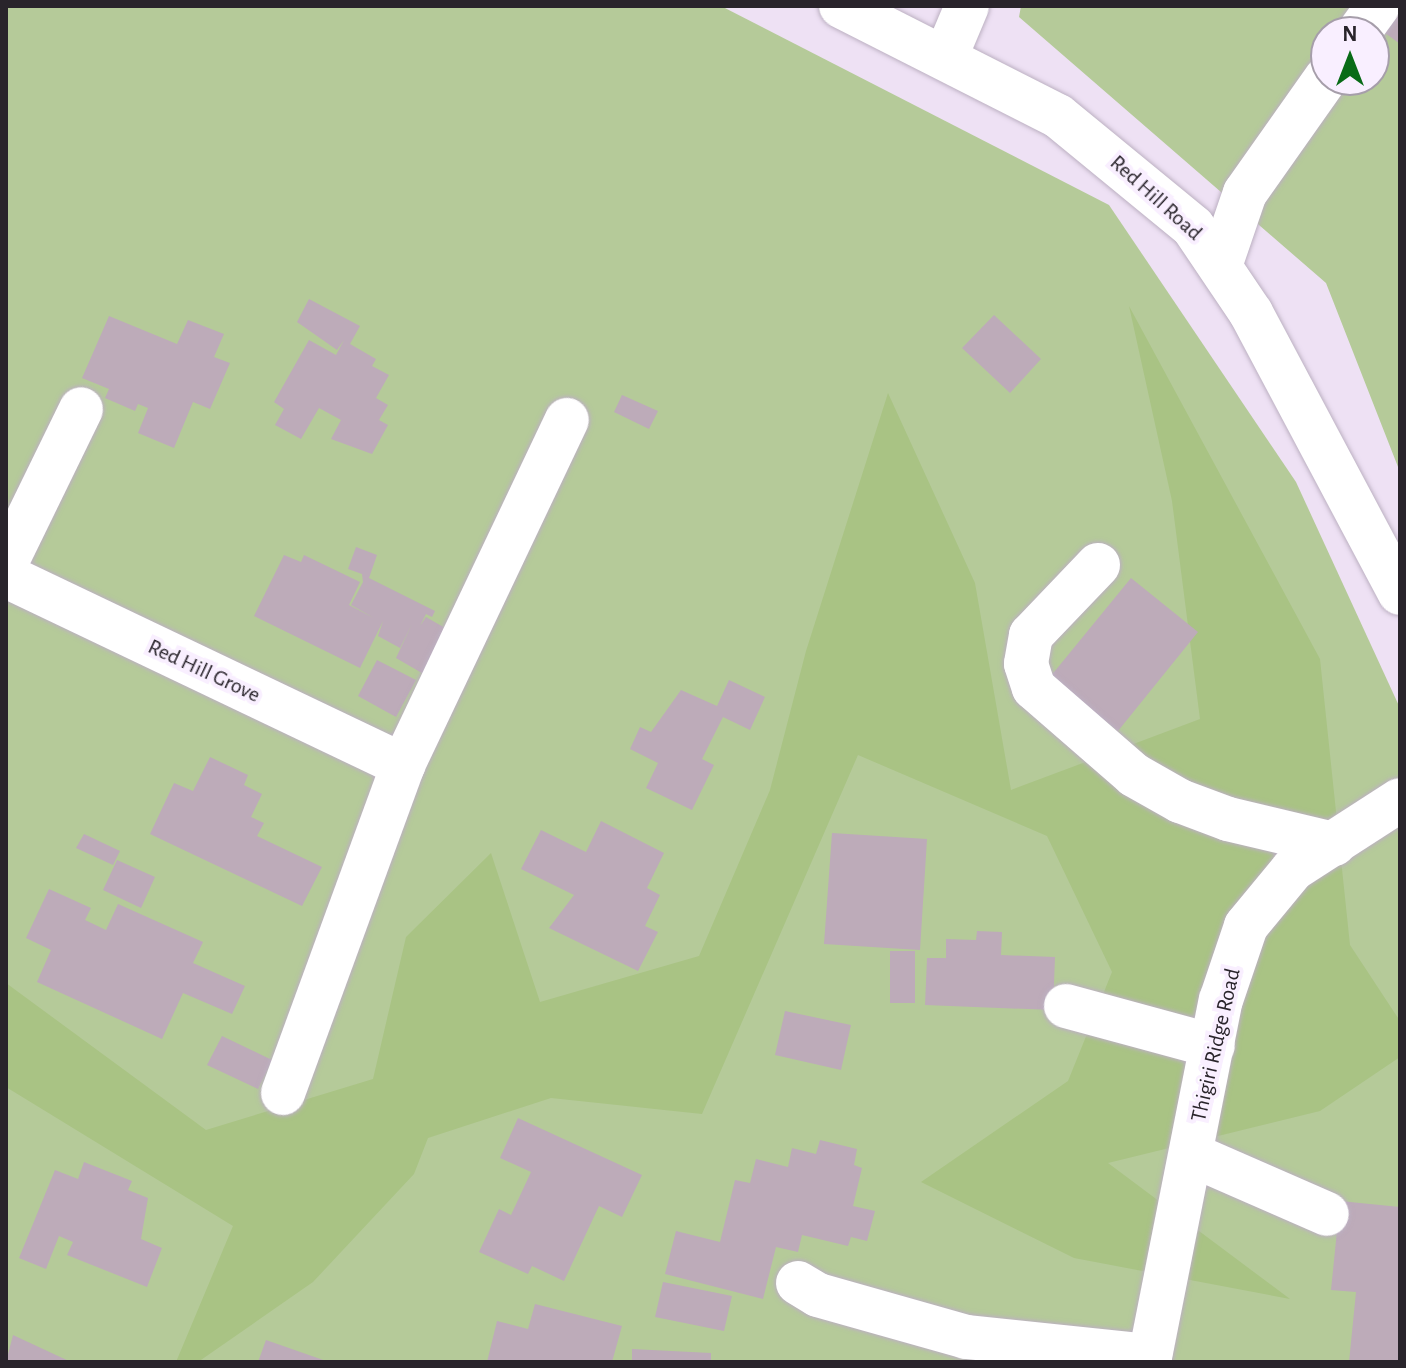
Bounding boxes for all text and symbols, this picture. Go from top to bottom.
north arrow [1310,16,1390,96]
text: N [1342,23,1358,45]
street label: Red Hill Road [1104,150,1208,246]
street label: Red Hill Grove [144,633,264,709]
street label: Thigiri Ridge Road [1186,966,1246,1124]

